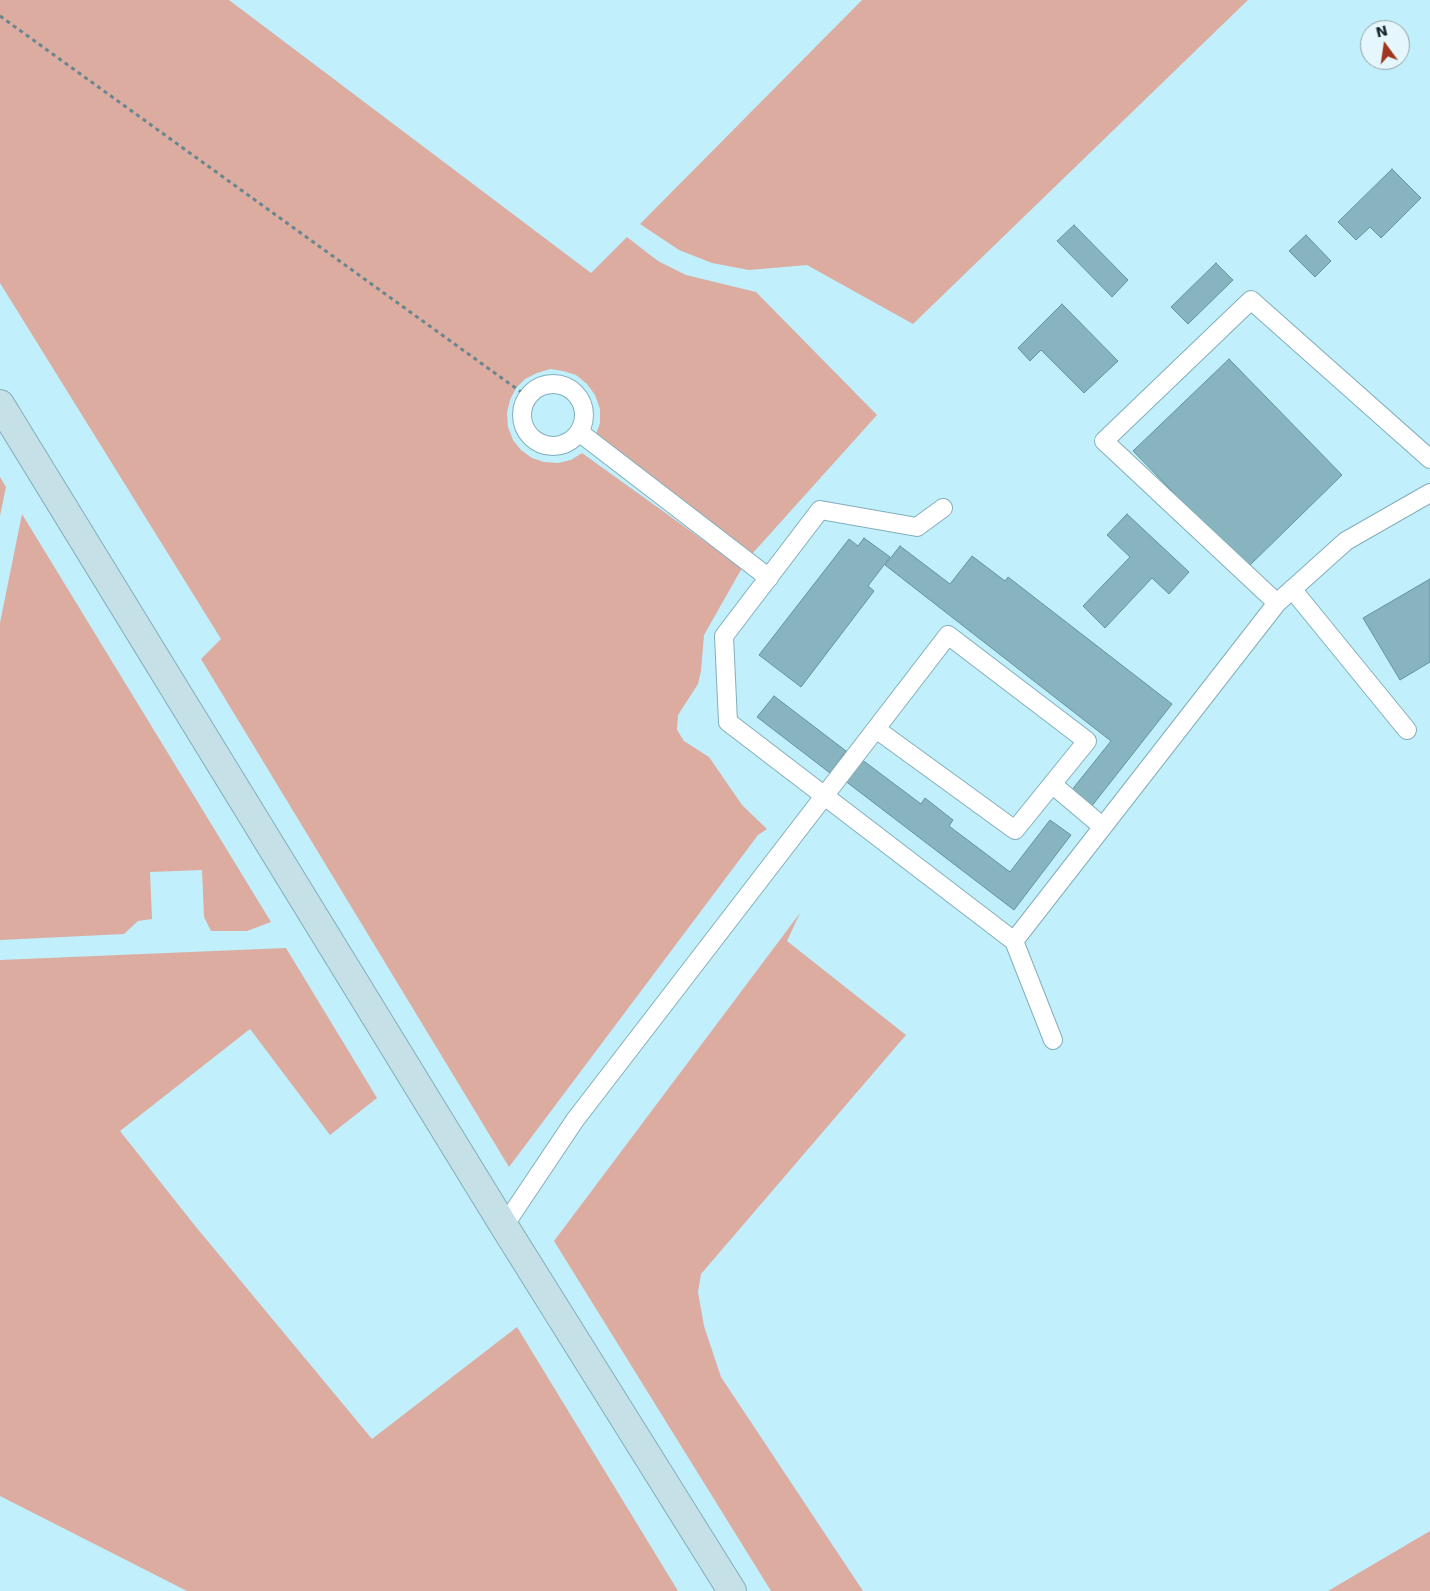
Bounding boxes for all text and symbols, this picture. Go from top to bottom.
north arrow [1360,20,1410,70]
text: N [1374,22,1389,41]

